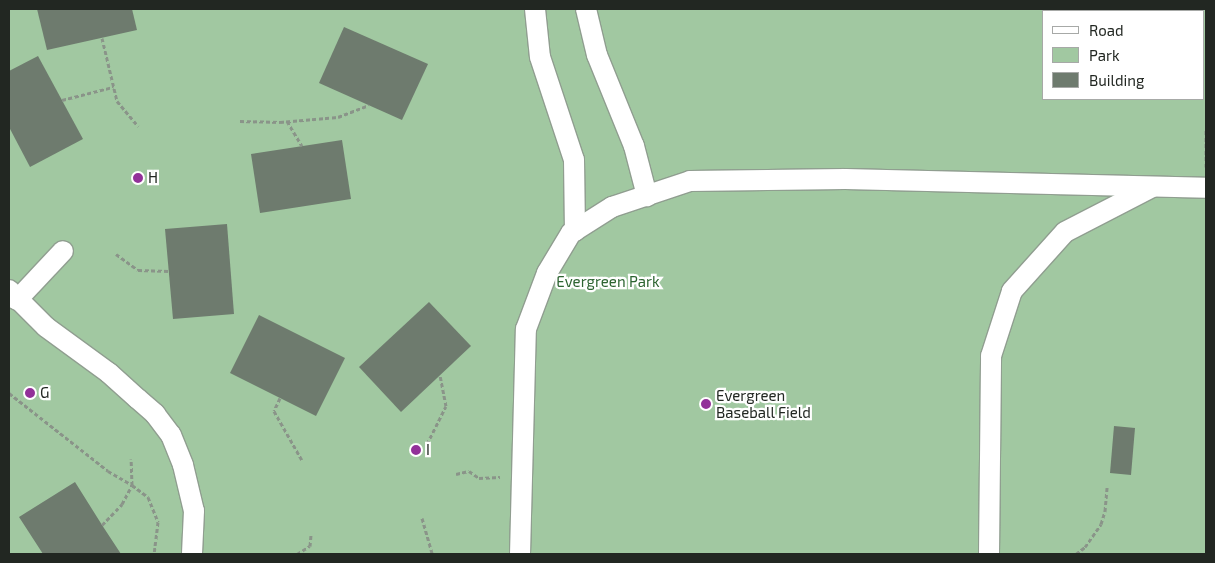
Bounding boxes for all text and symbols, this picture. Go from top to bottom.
legend [1042,10,1205,100]
text: Road [1089,21,1124,39]
text: Park [1089,46,1120,64]
text: Building [1089,71,1144,89]
place label: H [148,169,158,187]
marker: H [132,172,144,184]
park label: Evergreen Park [556,273,660,291]
place label: G [40,384,49,402]
place label: Evergreen Baseball Field [716,386,811,421]
marker: G [24,387,36,399]
marker: Evergreen Baseball Field [700,398,712,410]
place label: I [426,441,430,459]
marker: I [410,444,422,456]

